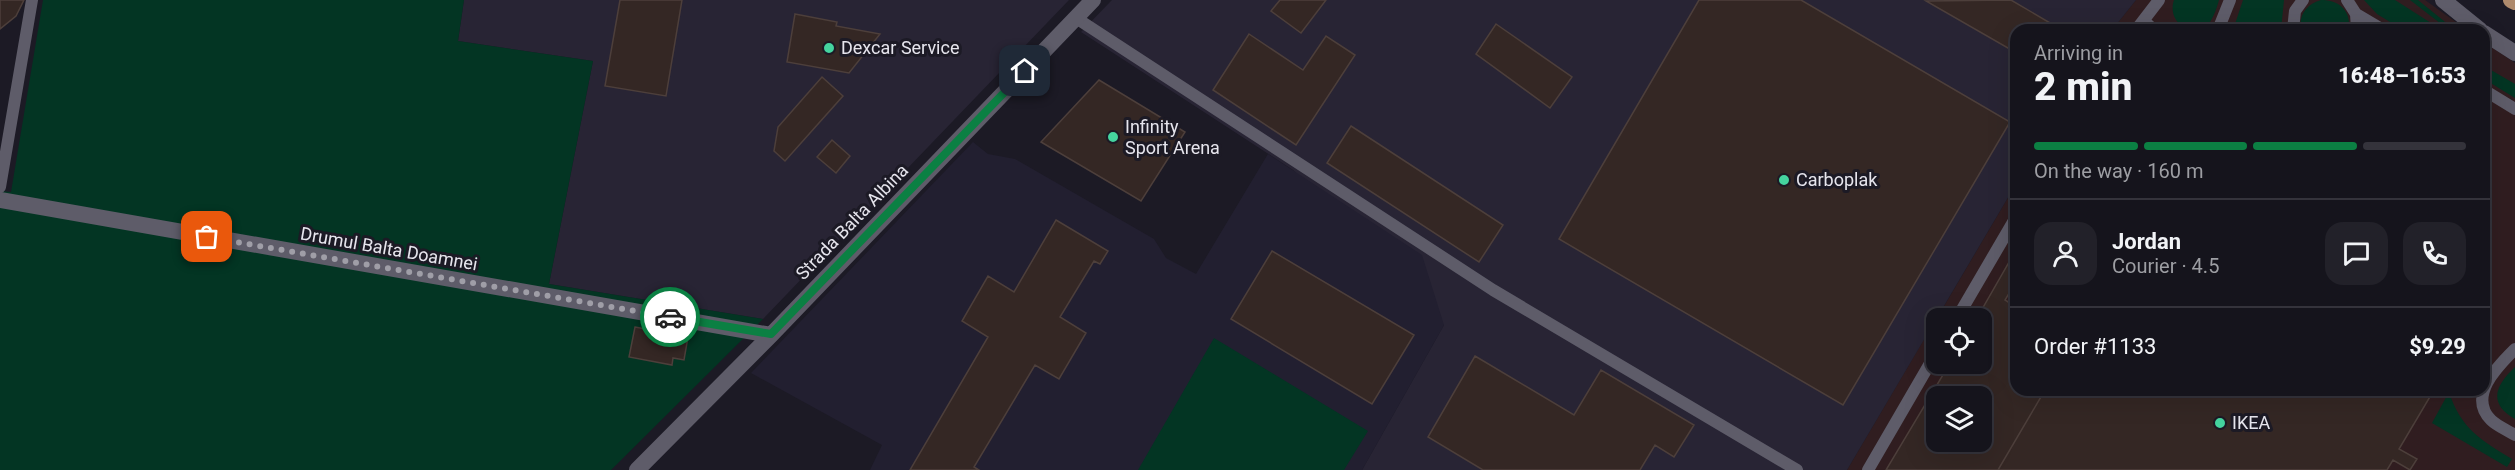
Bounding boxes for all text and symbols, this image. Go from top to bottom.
place label: Dexcar Service [841,37,959,58]
marker: Dexcar Service [822,41,836,55]
text: Arriving in [2034,41,2123,65]
pin [999,45,1050,96]
icon: home [1008,54,1041,87]
text: 16:48–16:53 [2338,63,2466,88]
text: 2 min [2034,64,2132,110]
place label: Infinity Sport Arena [1125,116,1220,158]
marker: Infinity Sport Arena [1106,130,1120,144]
text: On the way · 160 m [2034,159,2203,183]
street label: Strada Balta Albina [791,160,912,284]
place label: Carboplak [1796,169,1878,190]
marker: Carboplak [1777,173,1791,187]
pin [181,211,232,262]
icon: bag [190,220,223,253]
button: person [2034,222,2097,285]
button: chat [2325,222,2388,285]
button: phone [2403,222,2466,285]
street label: Drumul Balta Doamnei [299,223,479,274]
text: Jordan [2112,229,2181,254]
text: Courier · 4.5 [2112,254,2219,278]
courier [640,287,700,347]
icon: car [654,301,687,334]
map controls [1926,308,1992,452]
button: locate [1926,308,1992,374]
text: Order #1133 [2034,334,2156,359]
text: $9.29 [2409,334,2466,359]
button: layers [1926,386,1992,452]
place label: IKEA [2232,412,2270,433]
marker: IKEA [2213,416,2227,430]

